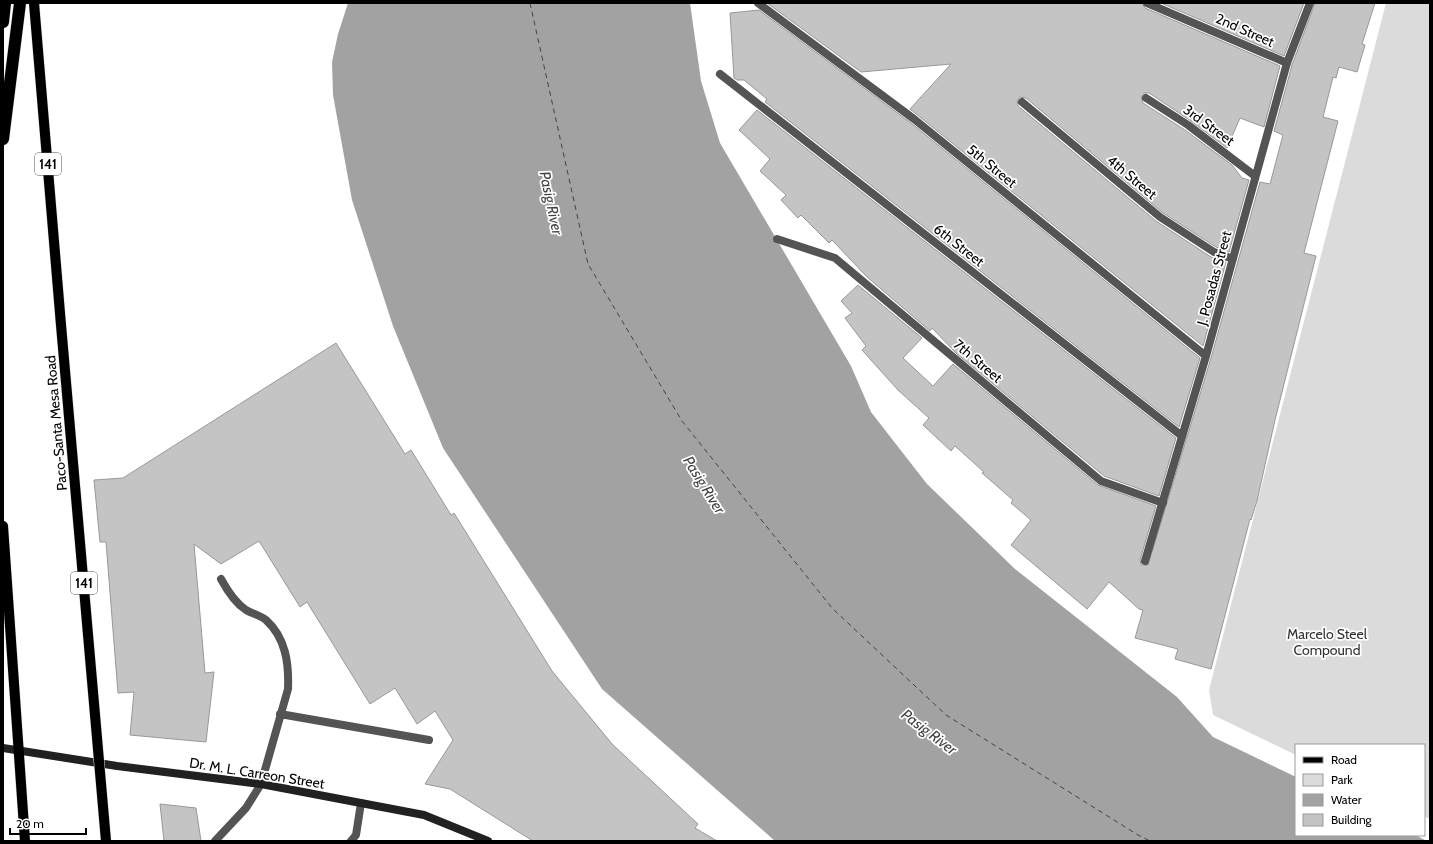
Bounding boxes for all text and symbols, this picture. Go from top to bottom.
street label: 2nd Street [1213,9,1277,51]
street label: 3rd Street [1180,100,1238,150]
street label: 5th Street [963,140,1021,192]
street label: 4th Street [1103,151,1161,203]
road number: 141 [35,153,61,175]
water label: Pasig River [535,170,567,238]
street label: 6th Street [930,220,988,271]
street label: J. Posadas Street [1192,229,1235,328]
street label: 7th Street [950,335,1006,387]
street label: Paco-Santa Mesa Road [41,355,71,491]
water label: Pasig River [679,453,729,518]
road number: 141 [71,572,97,594]
park label: Marcelo Steel Compound [1287,625,1368,659]
water label: Pasig River [898,705,961,759]
legend [1295,744,1425,836]
text: Road [1331,752,1357,767]
street label: Dr. M. L. Carreon Street [188,753,326,793]
text: Park [1331,772,1353,787]
text: Water [1331,792,1362,807]
scale bar [10,810,86,836]
text: Building [1331,812,1373,827]
text: 20 m [16,816,44,831]

